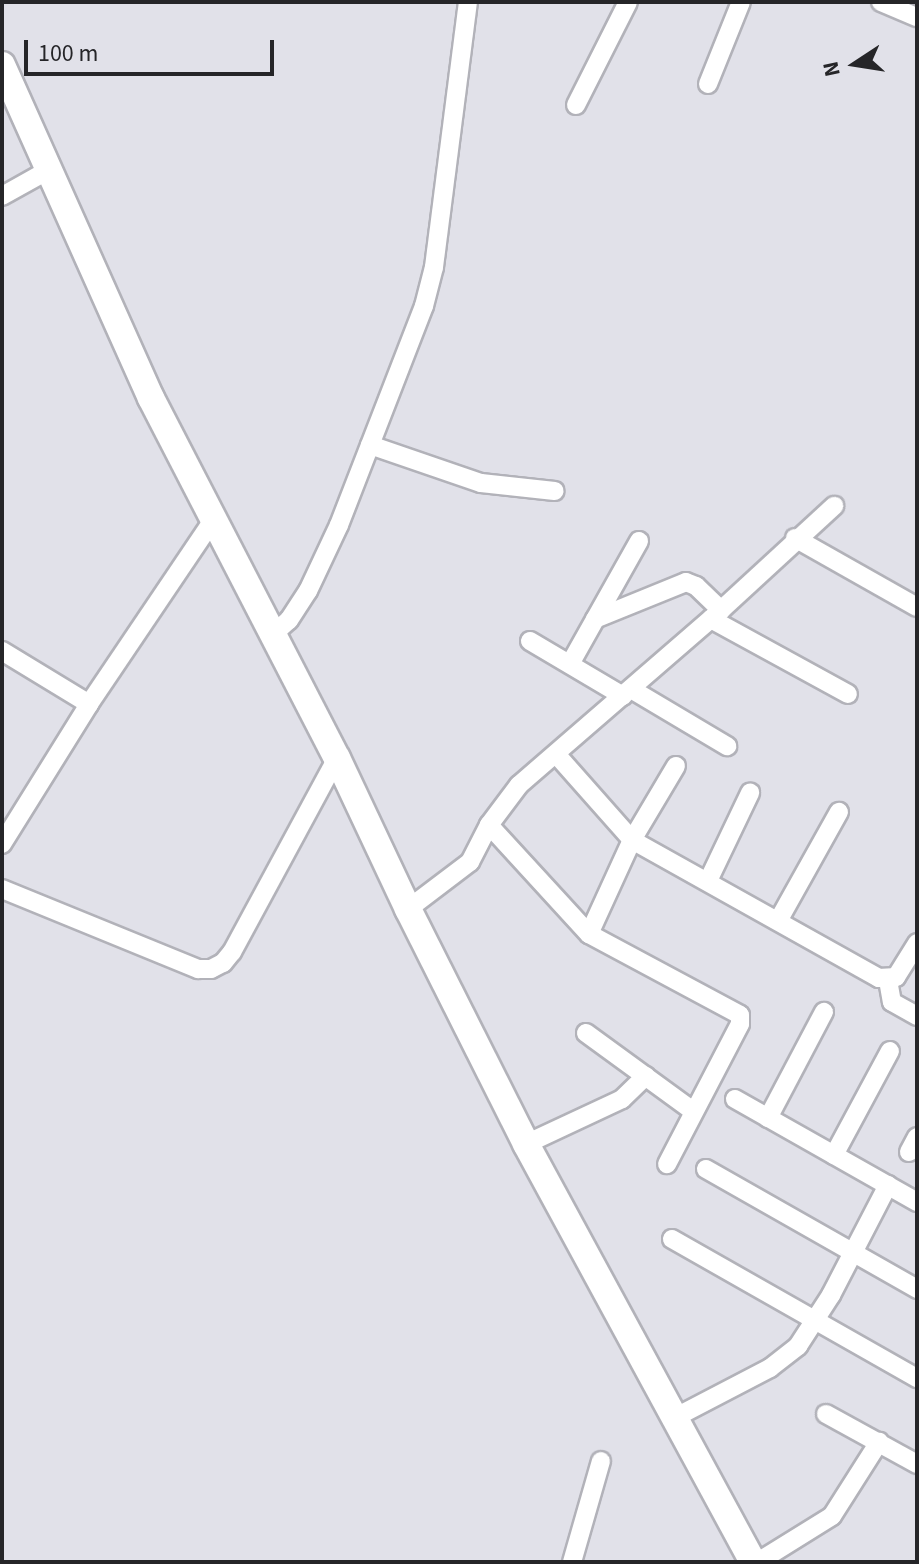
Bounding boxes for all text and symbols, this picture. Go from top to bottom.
scale bar [28,24,278,74]
north arrow [815,24,895,104]
text: 100 m [38,36,98,71]
text: N [814,59,849,79]

